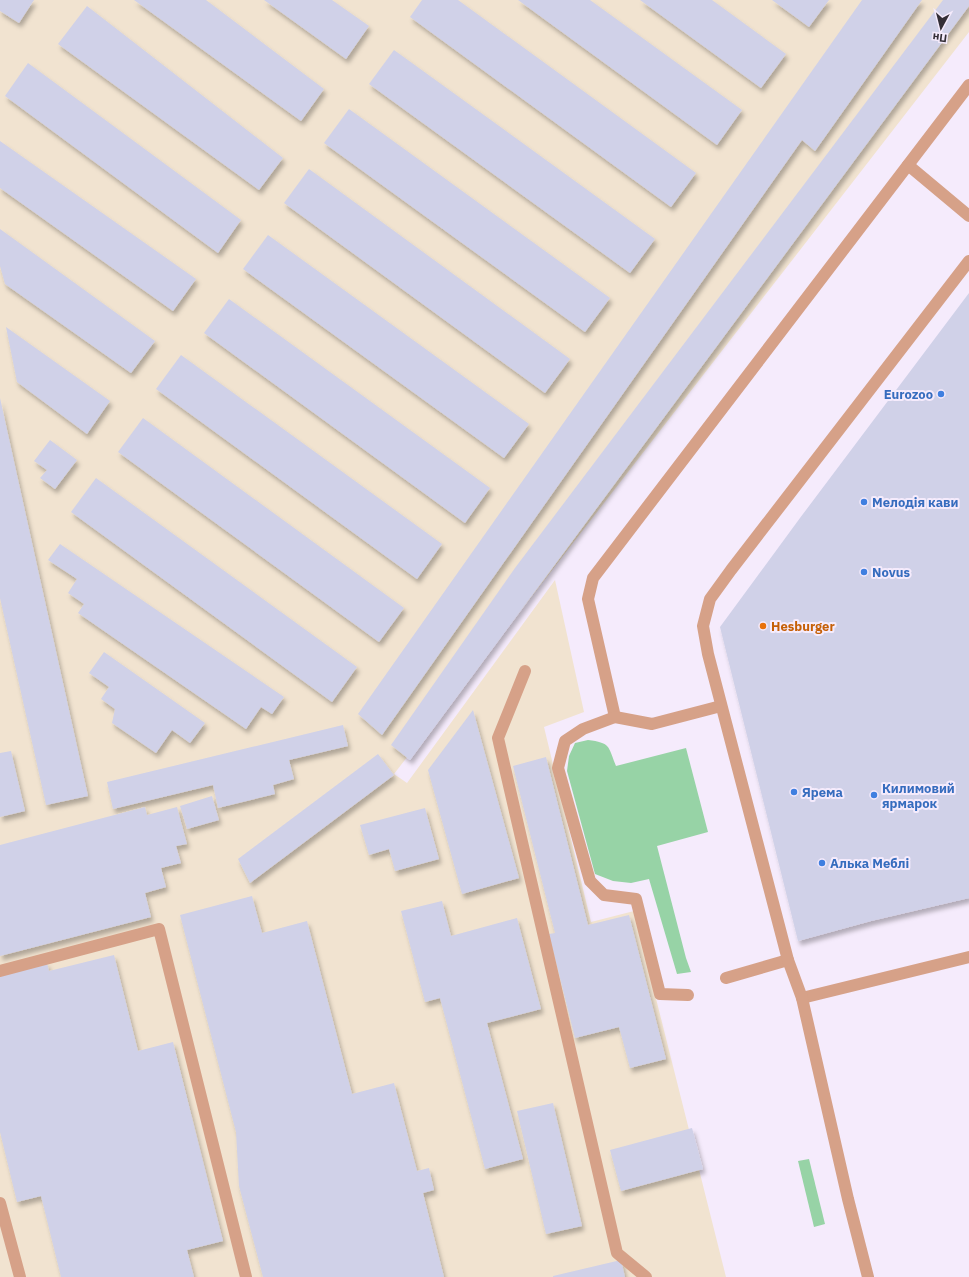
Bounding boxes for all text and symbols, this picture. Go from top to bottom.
north arrow [921,8,961,48]
text: Пн [932,30,948,46]
place label: Eurozoo [884,386,933,403]
marker: Eurozoo [936,389,946,399]
place label: Мелодія кави [872,494,959,511]
marker: Мелодія кави [859,497,869,507]
place label: Novus [872,564,910,581]
marker: Novus [859,567,869,577]
place label: Hesburger [771,618,835,635]
marker: Hesburger [758,621,768,631]
place label: Килимовий ярмарок [882,780,955,812]
place label: Ярема [802,784,843,801]
marker: Ярема [789,787,799,797]
marker: Килимовий ярмарок [869,790,879,800]
place label: Алька Меблі [830,855,909,872]
marker: Алька Меблі [817,858,827,868]

